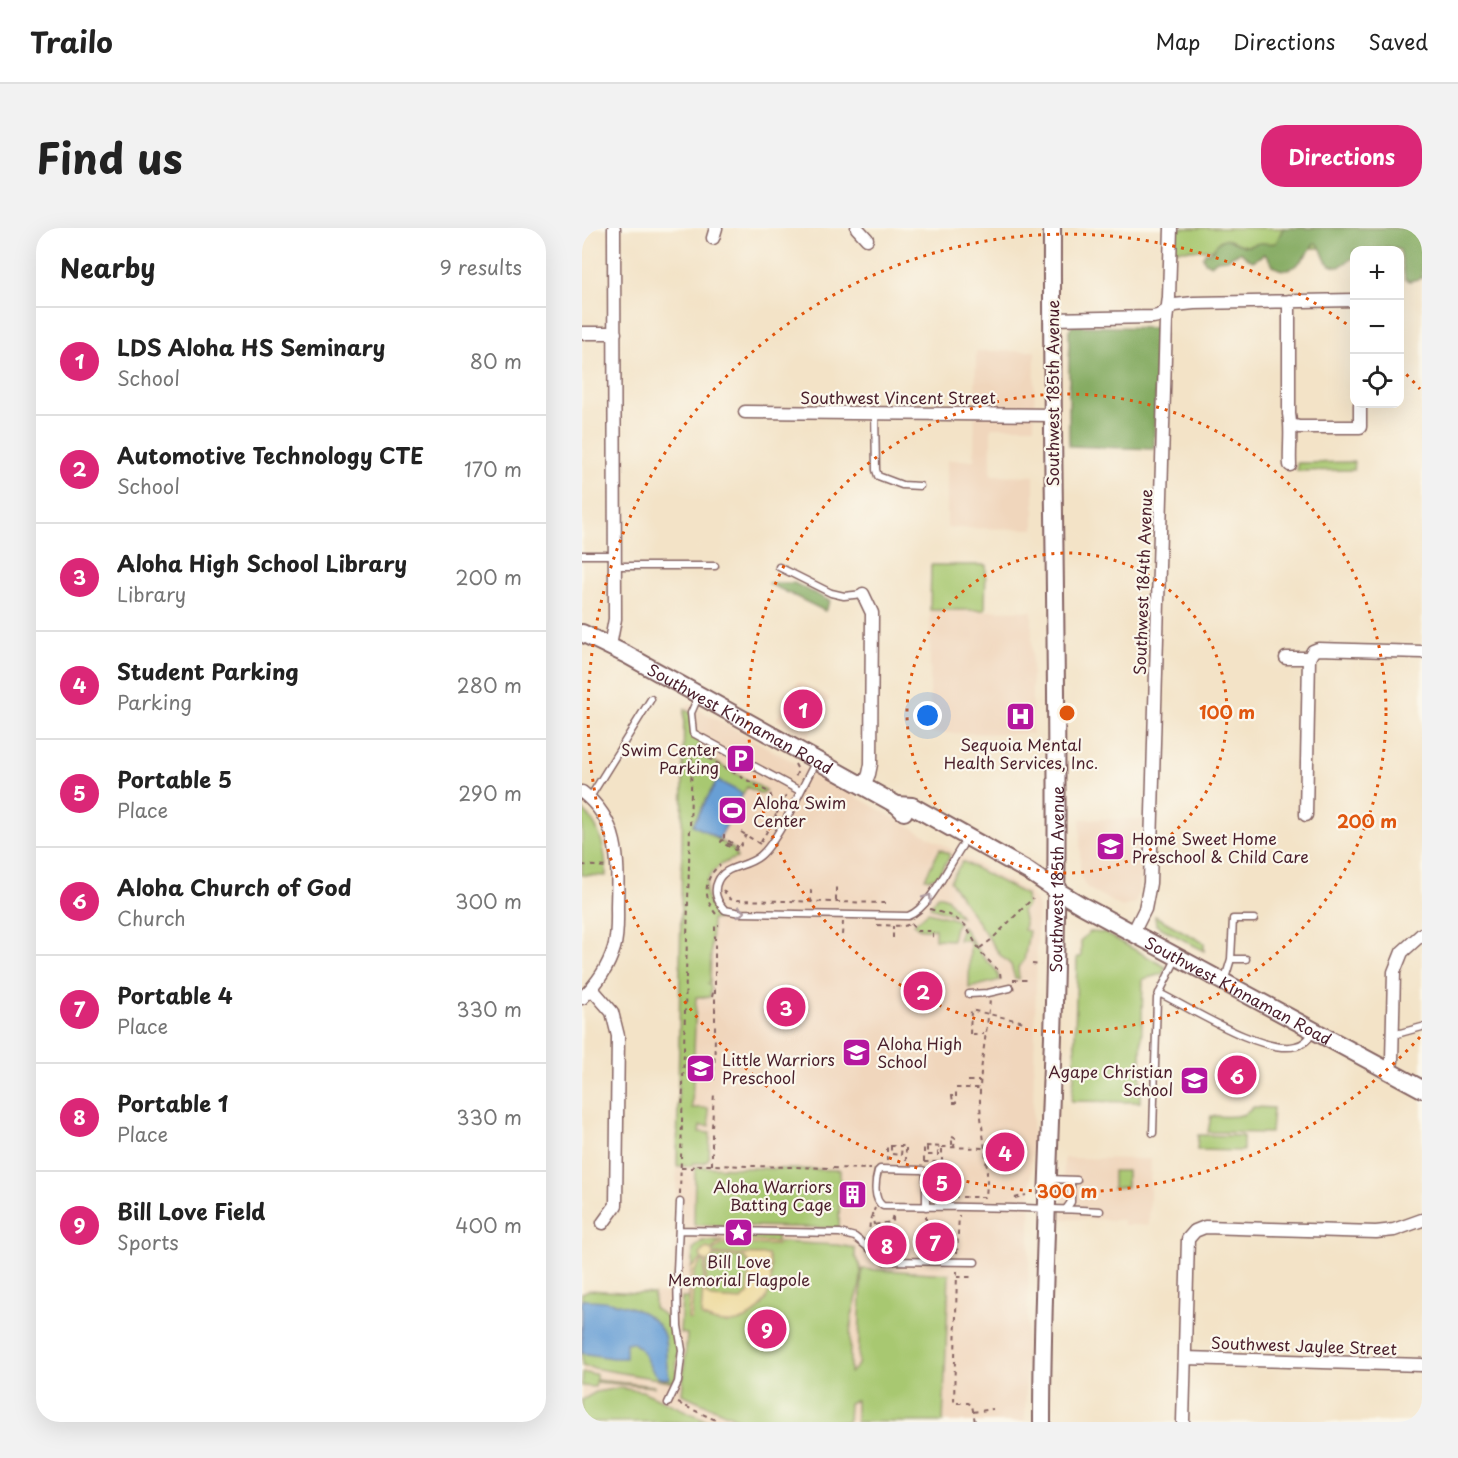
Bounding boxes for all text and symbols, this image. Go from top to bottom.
text: Trailo [30,20,113,63]
text: Map [1155,25,1200,57]
text: Directions [1233,25,1335,57]
text: Saved [1368,25,1428,57]
text: Find us [36,125,183,188]
button: Directions [1261,125,1422,187]
map controls [1350,246,1404,408]
button: + [1350,246,1404,300]
text: Nearby [60,248,155,287]
text: 9 results [440,252,522,282]
street label: Southwest 185th Avenue [1040,300,1064,486]
button: − [1350,300,1404,354]
text: LDS Aloha HS Seminary [117,330,385,363]
text: 1 [75,346,84,376]
text: 80 m [470,346,522,376]
button: locate [1350,354,1404,408]
text: School [117,363,180,393]
street label: Southwest Vincent Street [800,385,996,409]
text: Automotive Technology CTE [117,438,424,471]
text: 2 [72,454,87,484]
text: 170 m [464,454,522,484]
text: School [117,471,180,501]
street label: Southwest 184th Avenue [1127,488,1157,675]
text: Aloha High School Library [117,546,407,579]
text: 3 [73,562,86,592]
text: 200 m [455,562,522,592]
text: Library [117,579,186,609]
text: Student Parking [117,654,299,687]
street label: Southwest Kinnaman Road [643,657,838,779]
text: 4 [73,670,86,700]
text: 280 m [457,670,522,700]
pin: 1 [784,686,822,732]
text: Parking [117,687,192,717]
text: 100 m [1199,698,1255,725]
hospital icon: Sequoia Mental Health Services, Inc. [1005,700,1037,732]
your location [913,701,942,730]
centre of rings [1057,703,1077,723]
place label: Sequoia Mental Health Services, Inc. [944,732,1098,774]
place label: Swim Center Parking [621,737,720,779]
parking icon: Swim Center Parking [724,742,756,774]
text: Portable 5 [117,762,232,795]
text: 5 [73,778,86,808]
text: 290 m [458,778,522,808]
street label: Southwest 185th Avenue [1043,786,1069,973]
place label: Aloha Swim Center [753,790,846,832]
text: Place [117,795,168,825]
sports icon: Aloha Swim Center [716,795,748,827]
text: 200 m [1337,807,1397,834]
place label: Home Sweet Home Preschool & Child Care [1132,826,1309,868]
school or university icon: Home Sweet Home Preschool & Child Care [1095,831,1127,863]
text: Aloha Church of God [117,870,351,903]
text: 6 [72,886,87,916]
text: 300 m [455,886,522,916]
one-way arrow [921,893,932,904]
text: Church [117,903,186,933]
one-way arrow [736,906,745,919]
street label: Southwest Kinnaman Road [1141,930,1336,1050]
pin: 2 [904,968,942,1014]
text: Portable 4 [117,978,233,1011]
pin: 3 [766,984,806,1030]
text: 7 [74,994,85,1024]
text: 330 m [456,994,522,1024]
text: Place [117,1011,168,1041]
place label: Aloha High School [877,1031,962,1073]
school or university icon: Aloha High School [840,1036,872,1068]
place label: Little Warriors Preschool [722,1047,835,1089]
school or university icon: Little Warriors Preschool [685,1052,717,1084]
pin: 6 [1218,1052,1256,1098]
place label: Agape Christian School [1048,1059,1173,1101]
school or university icon: Agape Christian School [1178,1064,1210,1096]
text: Portable 1 [117,1086,228,1119]
text: 8 [73,1102,86,1132]
text: 330 m [456,1102,522,1132]
text: Place [117,1119,168,1149]
pin: 4 [986,1130,1024,1174]
pin: 5 [922,1160,962,1204]
place label: Aloha Warriors Batting Cage [713,1174,832,1216]
text: 300 m [1037,1177,1097,1204]
building icon: Aloha Warriors Batting Cage [837,1179,869,1211]
text: Bill Love Field [117,1194,266,1227]
text: 9 [74,1210,85,1240]
text: 400 m [455,1210,522,1240]
place icon: Bill Love Memorial Flagpole [723,1217,755,1249]
pin: 7 [916,1220,954,1264]
pin: 8 [868,1222,906,1268]
text: Sports [117,1227,179,1257]
place label: Bill Love Memorial Flagpole [668,1249,810,1291]
pin: 9 [748,1306,786,1352]
street label: Southwest Jaylee Street [1211,1330,1398,1360]

